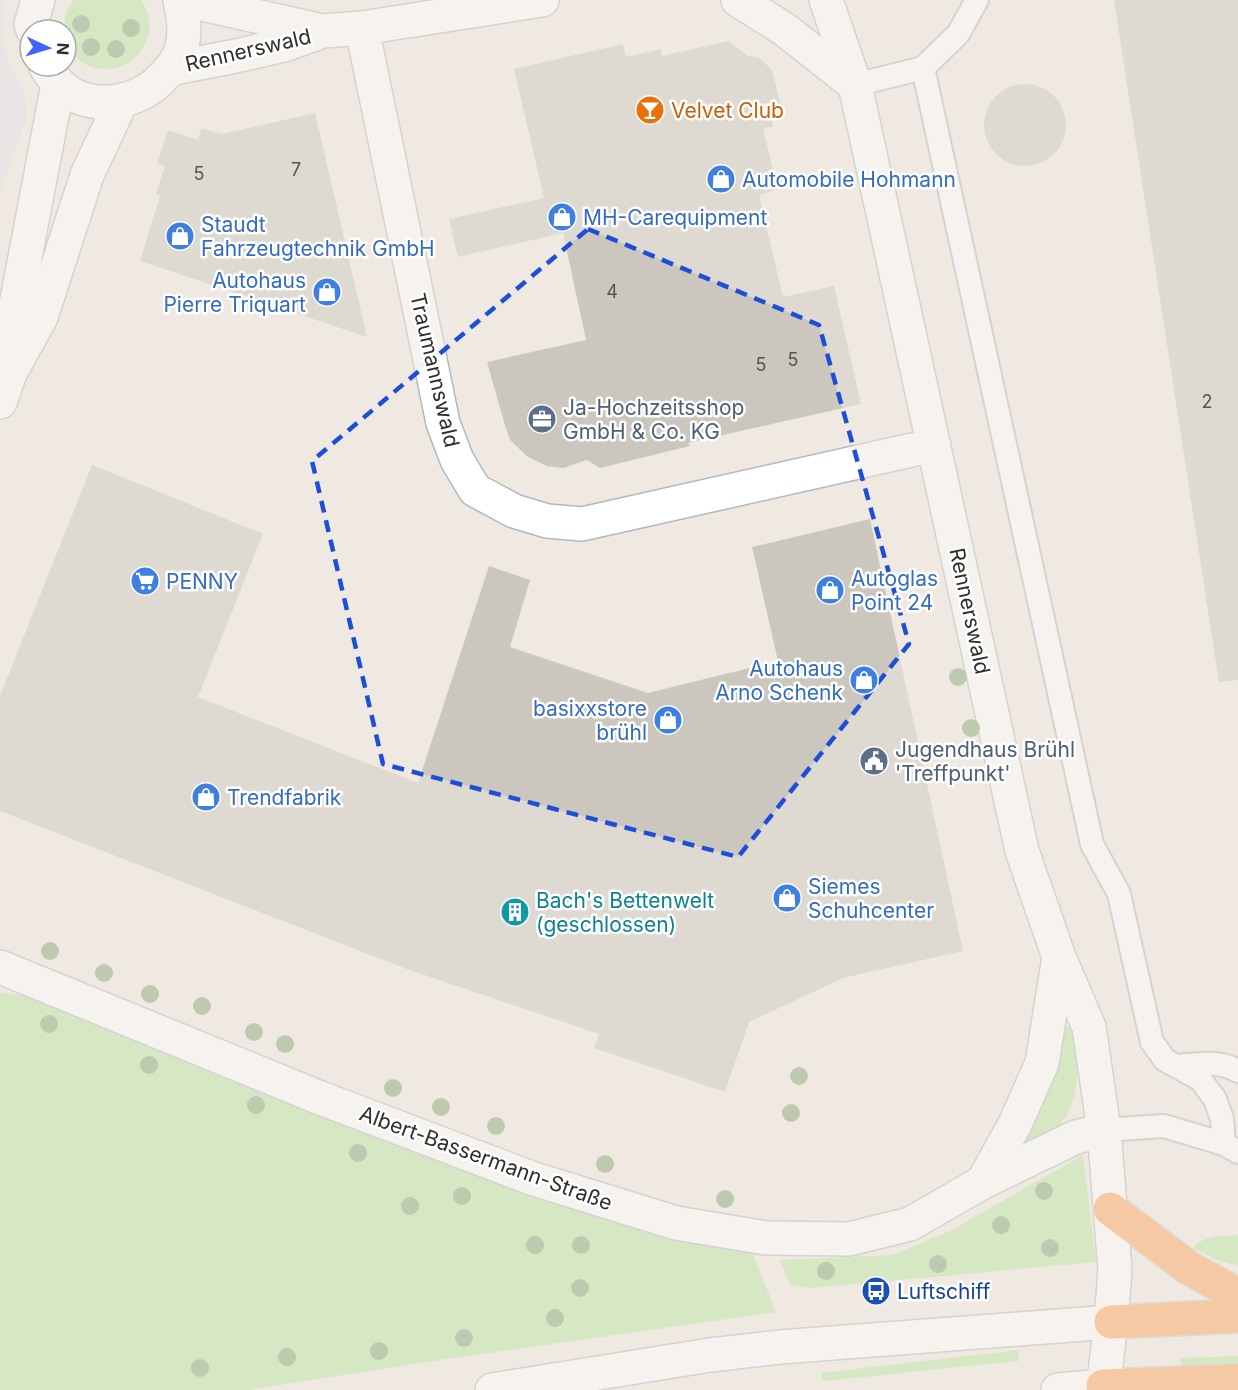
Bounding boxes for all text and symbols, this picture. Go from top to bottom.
north arrow [18,18,78,78]
street label: Rennerswald [183,23,313,77]
text: N [53,42,73,56]
bar icon: Velvet Club [634,94,666,126]
place label: Velvet Club [671,98,784,123]
house number: 7 [291,159,301,180]
house number: 5 [194,163,204,184]
shop icon: Automobile Hohmann [705,163,737,195]
place label: Automobile Hohmann [742,167,956,192]
shop icon: MH-Carequipment [546,201,578,233]
place label: MH-Carequipment [583,205,767,230]
place label: Staudt Fahrzeugtechnik GmbH [201,212,435,261]
shop icon: Staudt Fahrzeugtechnik GmbH [164,220,196,252]
place label: Autohaus Pierre Triquart [163,268,306,317]
shop icon: Autohaus Pierre Triquart [311,276,343,308]
house number: 4 [606,281,618,302]
street label: Traumannswald [405,290,465,450]
house number: 5 [788,349,798,370]
house number: 5 [756,354,766,375]
house number: 2 [1202,391,1212,412]
place label: Ja-Hochzeitsshop GmbH & Co. KG [563,395,744,444]
office icon: Ja-Hochzeitsshop GmbH & Co. KG [526,403,558,435]
street label: Rennerswald [944,546,996,676]
supermarket icon: PENNY [129,565,161,597]
place label: Autoglas Point 24 [851,566,938,615]
place label: PENNY [166,569,238,594]
shop icon: Autoglas Point 24 [814,574,846,606]
place label: Autohaus Arno Schenk [715,656,843,705]
shop icon: Autohaus Arno Schenk [848,664,880,696]
place label: basixxstore brühl [533,696,647,745]
shop icon: basixxstore brühl [652,704,684,736]
place label: Jugendhaus Brühl 'Treffpunkt' [895,737,1075,786]
public building icon: Jugendhaus Brühl 'Treffpunkt' [858,745,890,777]
shop icon: Trendfabrik [190,781,222,813]
place label: Trendfabrik [227,785,342,810]
place label: Siemes Schuhcenter [808,874,934,923]
shop icon: Siemes Schuhcenter [771,882,803,914]
place label: Bach's Bettenwelt (geschlossen) [536,888,714,937]
building icon: Bach's Bettenwelt (geschlossen) [499,896,531,928]
street label: Albert-Bassermann-Straße [356,1101,616,1215]
bus stop icon: Luftschiff [860,1275,892,1307]
place label: Luftschiff [897,1279,991,1304]

